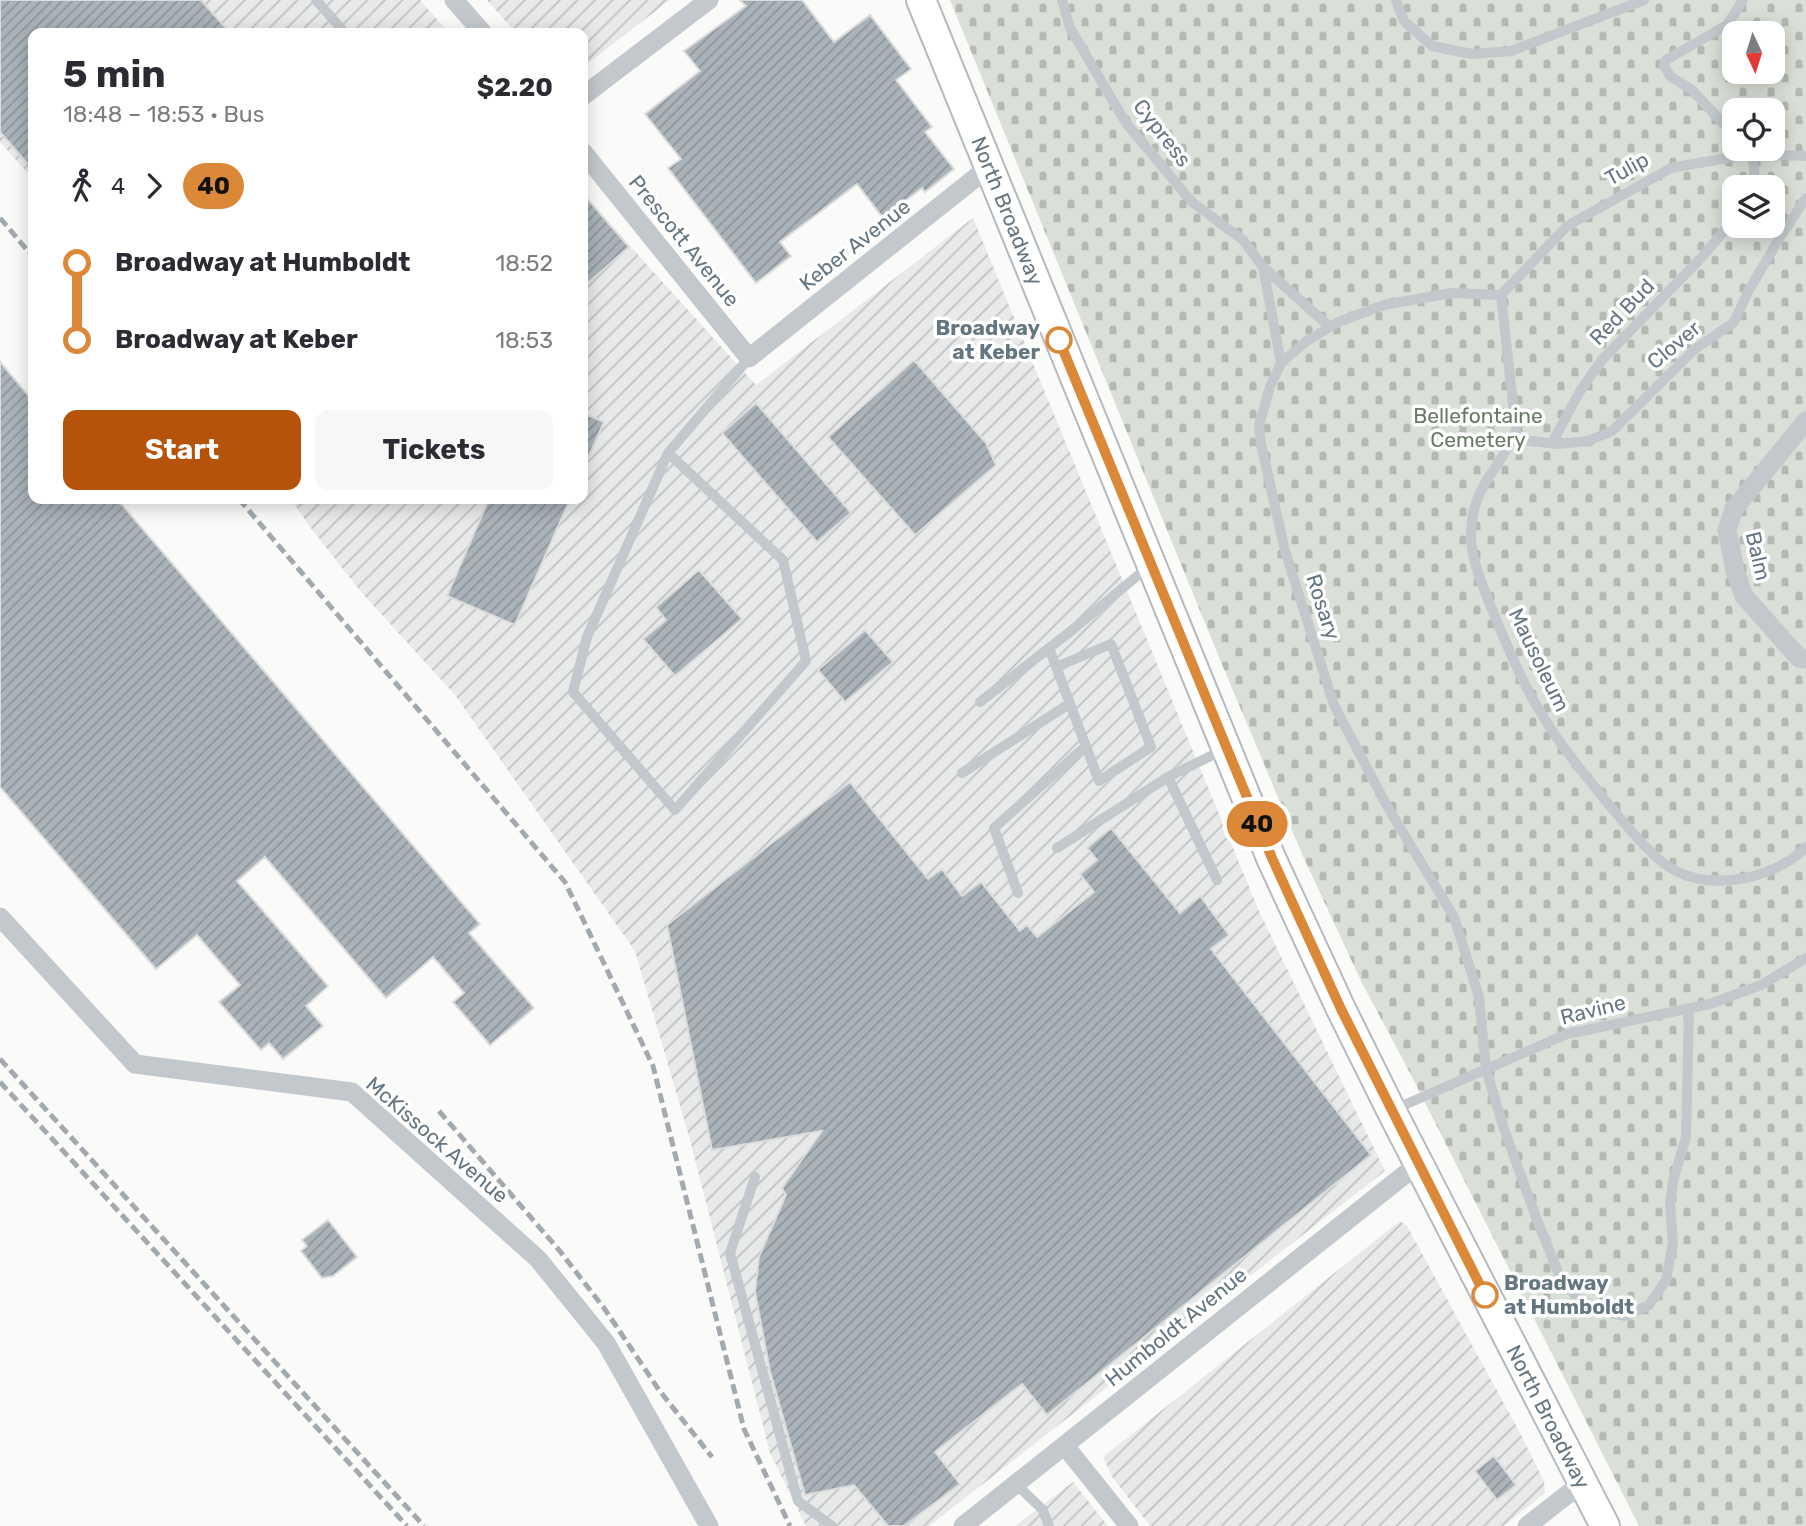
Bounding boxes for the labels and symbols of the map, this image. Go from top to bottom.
north arrow [1722,21,1785,84]
street label: Cypress [1128,94,1197,172]
street label: North Broadway [966,133,1049,289]
street label: Tulip [1601,147,1653,191]
street label: Prescott Avenue [624,170,745,311]
street label: Keber Avenue [794,194,915,296]
street label: Red Bud [1584,273,1659,350]
place label: Broadway at Keber [936,315,1040,364]
street label: Clover [1642,315,1705,374]
marker: Broadway at Keber [1046,327,1072,353]
park label: Bellefontaine Cemetery [1413,403,1543,452]
street label: Balm [1741,529,1776,583]
street label: Rosary [1301,571,1346,643]
street label: Mausoleum [1504,604,1575,716]
line badge: 40 [1226,801,1288,847]
street label: Ravine [1558,989,1628,1030]
street label: McKissock Avenue [361,1071,513,1208]
street label: Humboldt Avenue [1100,1262,1251,1391]
place label: Broadway at Humboldt [1504,1270,1634,1319]
marker: Broadway at Humboldt [1472,1282,1498,1308]
street label: North Broadway [1501,1341,1596,1493]

